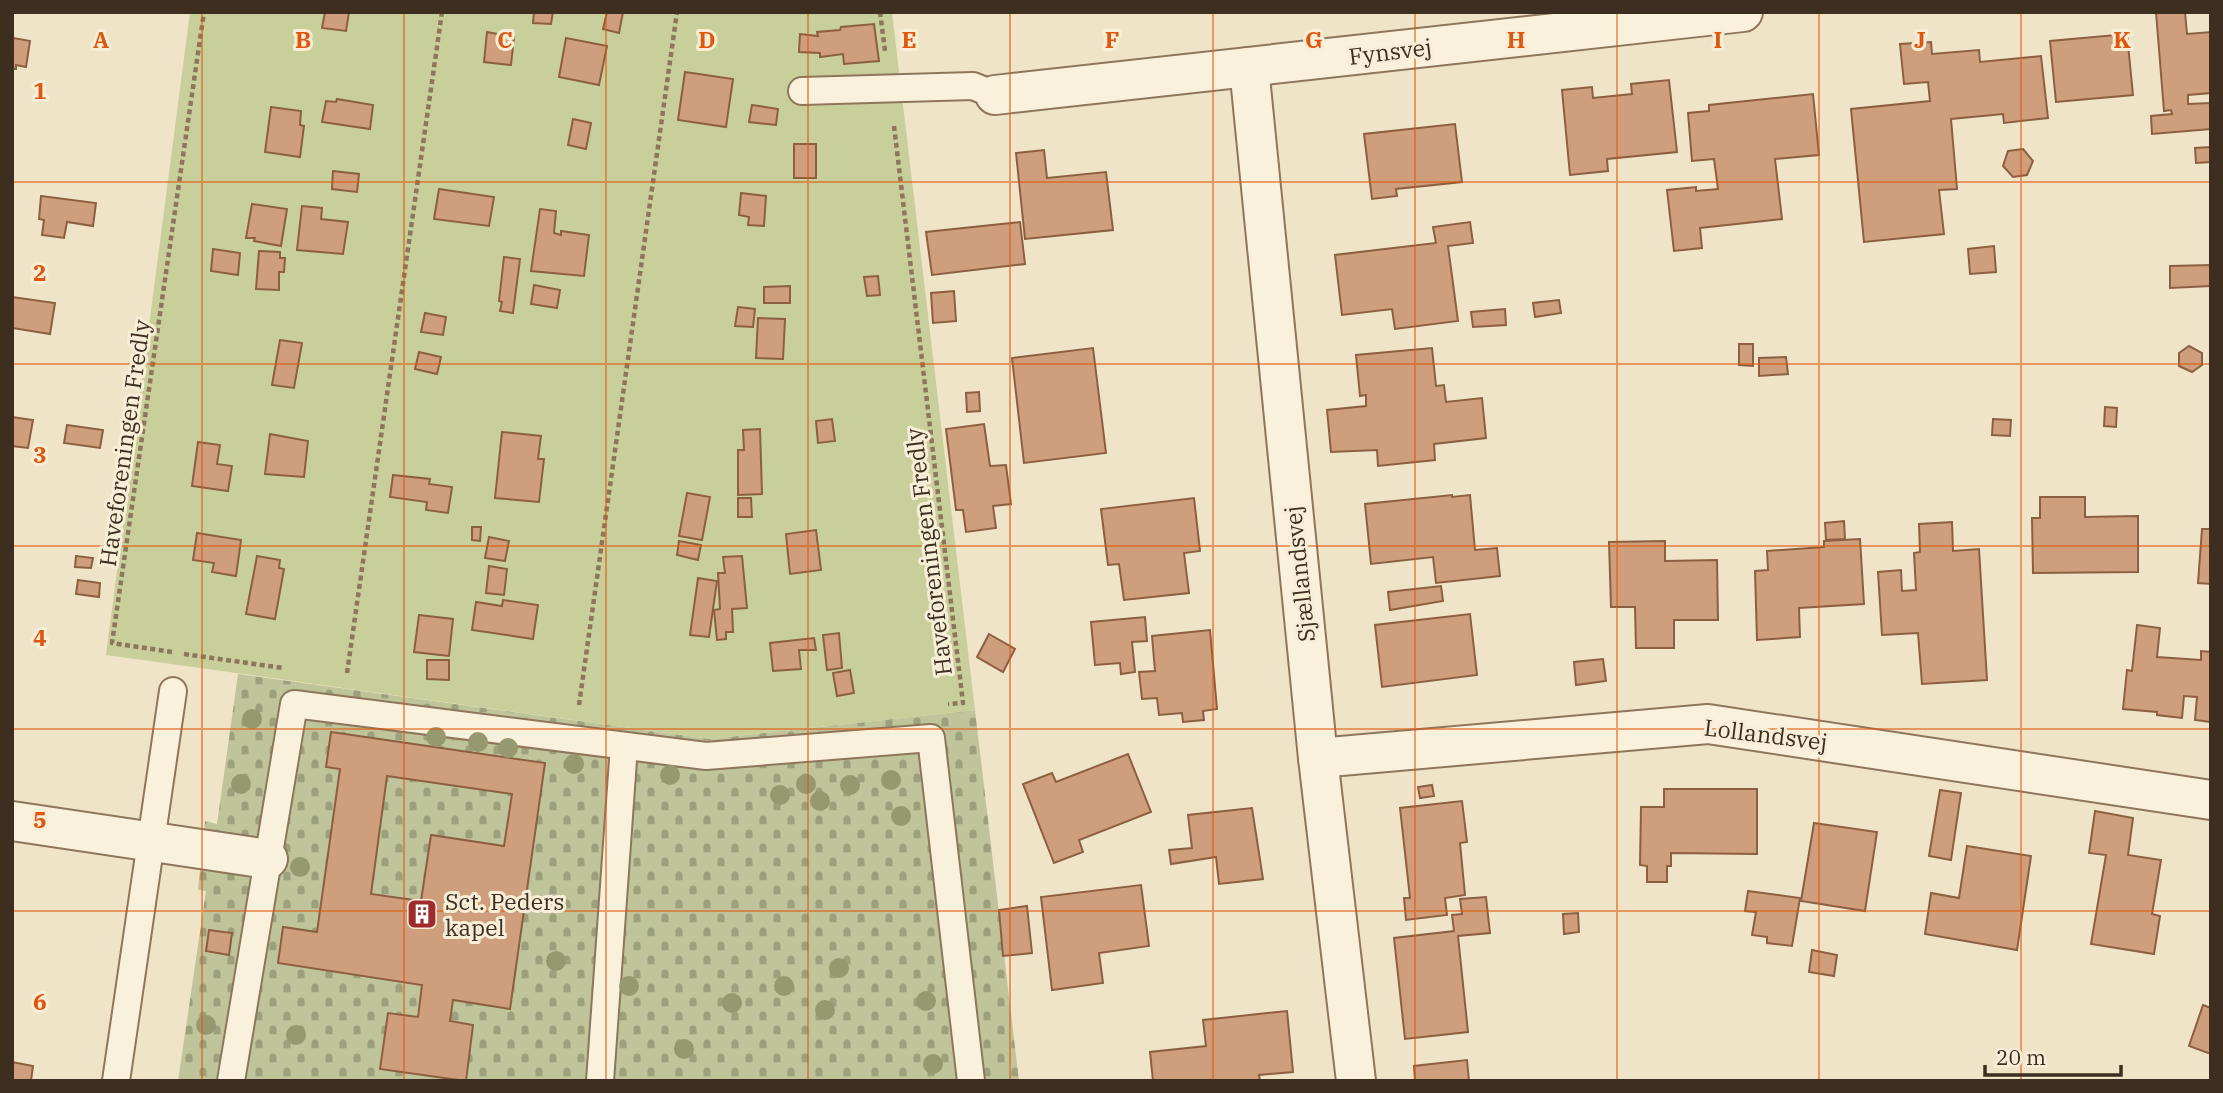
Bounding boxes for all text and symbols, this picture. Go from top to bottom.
text: A [93,24,109,54]
text: B [295,24,311,54]
text: C [497,24,513,54]
text: D [698,24,716,54]
text: E [901,24,917,54]
text: F [1105,24,1119,54]
text: G [1305,24,1323,54]
text: H [1507,24,1525,54]
text: I [1714,24,1722,54]
text: J [1914,24,1926,54]
text: K [2113,24,2131,54]
street label: Fynsvej [1347,31,1433,71]
text: 1 [33,75,47,105]
text: 2 [33,257,47,287]
street label: Haveforeningen Fredly [92,317,156,568]
street label: Haveforeningen Fredly [898,426,958,677]
text: 3 [33,439,47,469]
street label: Sjællandsvej [1277,504,1321,644]
text: 4 [33,622,47,652]
street label: Lollandsvej [1703,712,1829,756]
text: 5 [33,804,47,834]
place label: Sct. Peders kapel [445,886,564,942]
building icon: Sct. Peders kapel [405,897,439,931]
text: 6 [33,986,47,1016]
scale bar [1985,1034,2122,1078]
text: 20 m [1996,1043,2046,1071]

